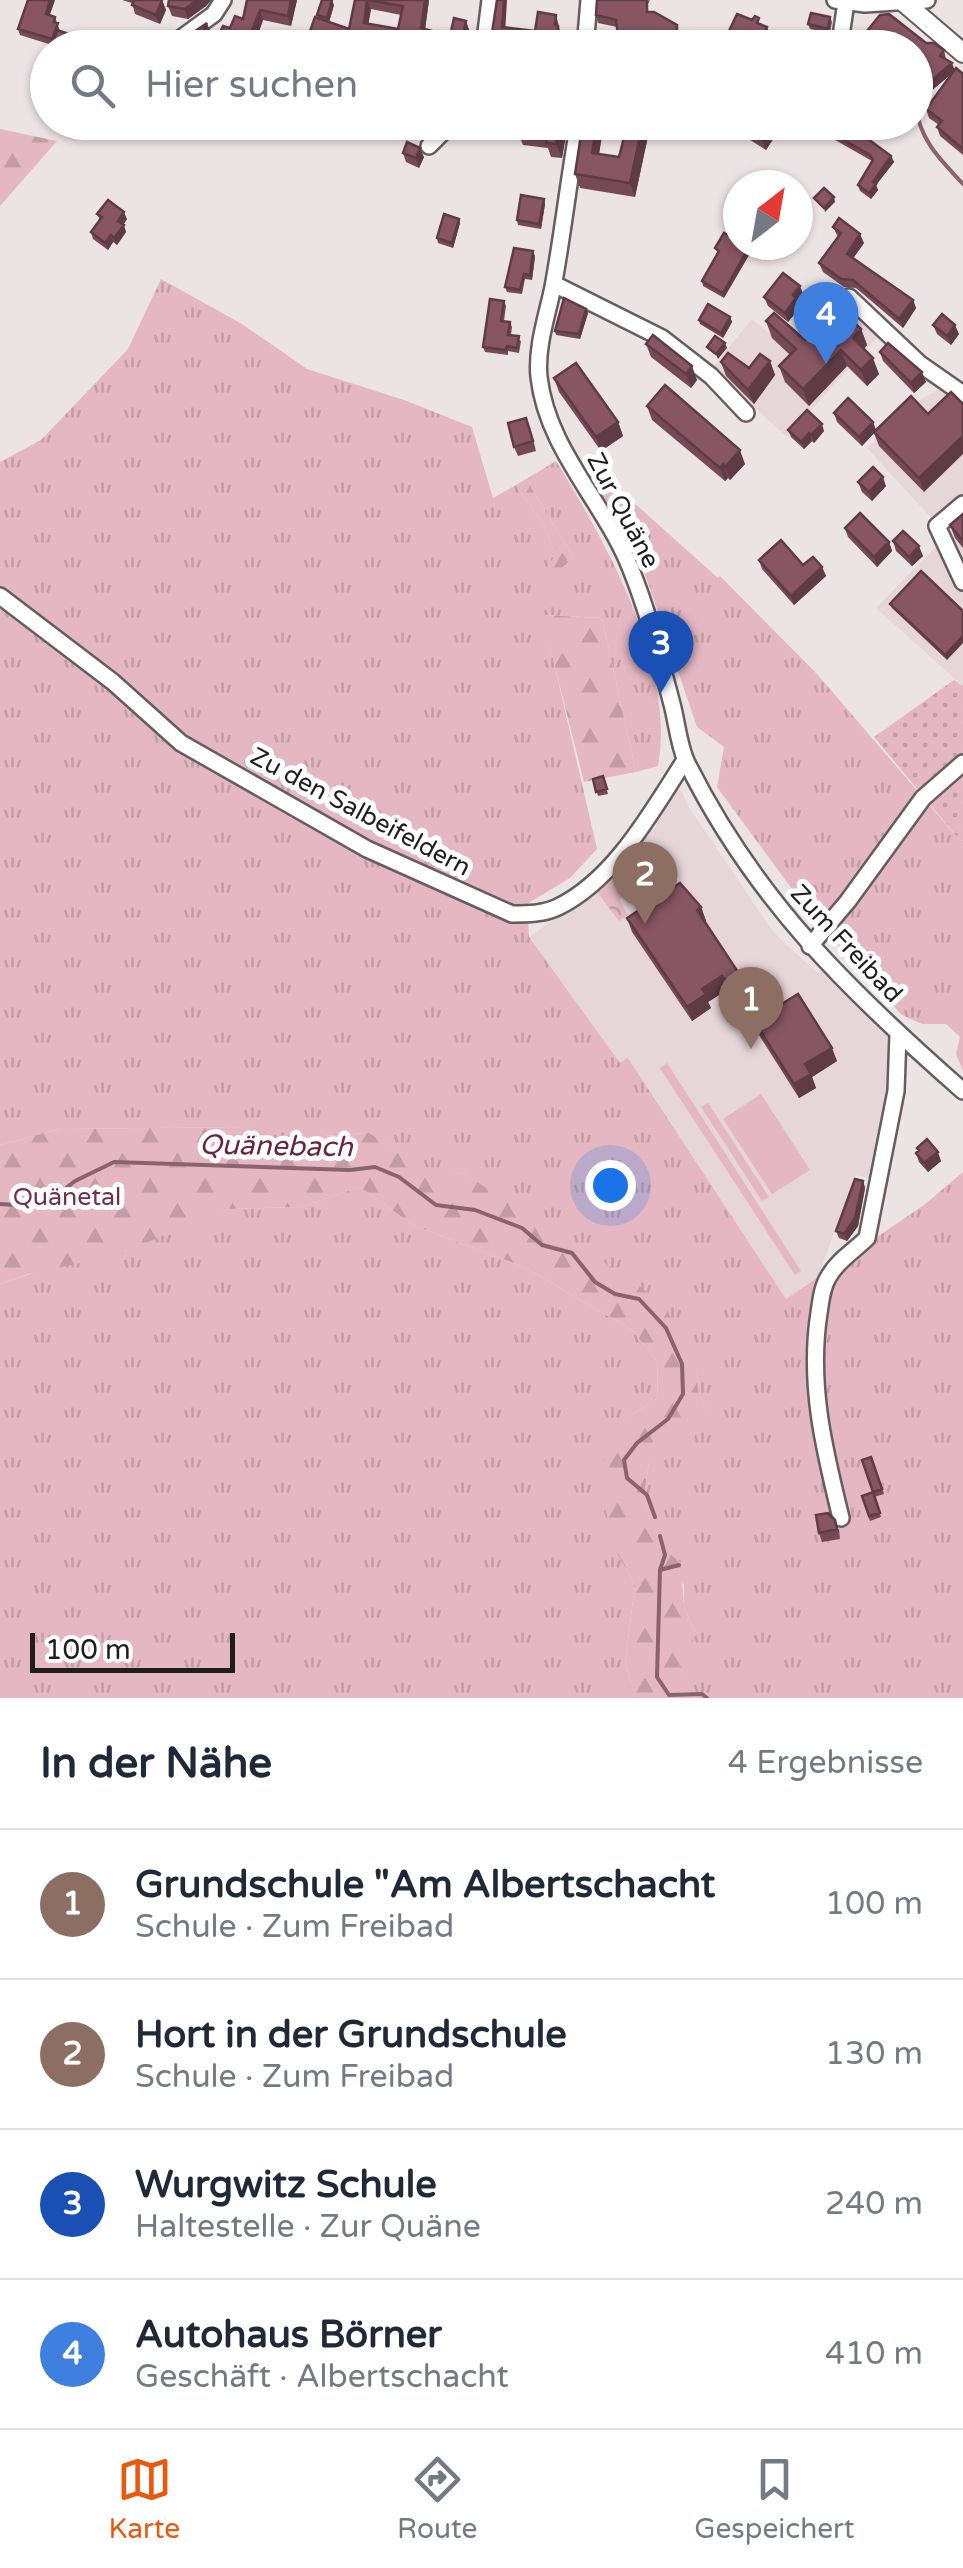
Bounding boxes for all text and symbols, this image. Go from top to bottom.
search box [30,30,933,140]
icon: search [65,58,120,113]
text: Hier suchen [145,62,358,108]
north arrow [723,170,813,260]
pin: 4 [794,282,858,364]
street label: Zur Quäne [580,448,666,573]
pin: 3 [628,610,694,693]
street label: Zu den Salbeifeldern [245,741,476,883]
pin: 2 [612,842,678,924]
street label: Zum Freibad [784,878,909,1009]
pin: 1 [718,966,784,1049]
water label: Quänebach [199,1128,354,1164]
your location [585,1160,636,1211]
park label: Quänetal [13,1182,121,1212]
scale bar [30,1628,235,1672]
text: 100 m [45,1633,131,1667]
text: In der Nähe [40,1738,272,1789]
text: 4 Ergebnisse [728,1744,923,1782]
text: Grundschule "Am Albertschacht [135,1862,715,1908]
text: 1 [62,1885,83,1923]
text: 100 m [825,1885,923,1923]
text: Schule · Zum Freibad [135,1908,454,1946]
text: Hort in der Grundschule [135,2012,567,2058]
text: 2 [62,2035,83,2073]
text: 130 m [825,2035,923,2073]
text: Schule · Zum Freibad [135,2058,454,2096]
text: Wurgwitz Schule [135,2162,437,2208]
text: 3 [62,2185,83,2223]
text: 240 m [825,2185,923,2223]
text: Haltestelle · Zur Quäne [135,2208,481,2246]
text: Autohaus Börner [135,2312,442,2358]
text: 4 [62,2335,83,2373]
text: 410 m [825,2335,923,2373]
text: Geschäft · Albertschacht [135,2358,509,2396]
tab: Karte [108,2452,180,2546]
tab: Route [397,2452,477,2546]
tab: Gespeichert [694,2452,855,2546]

